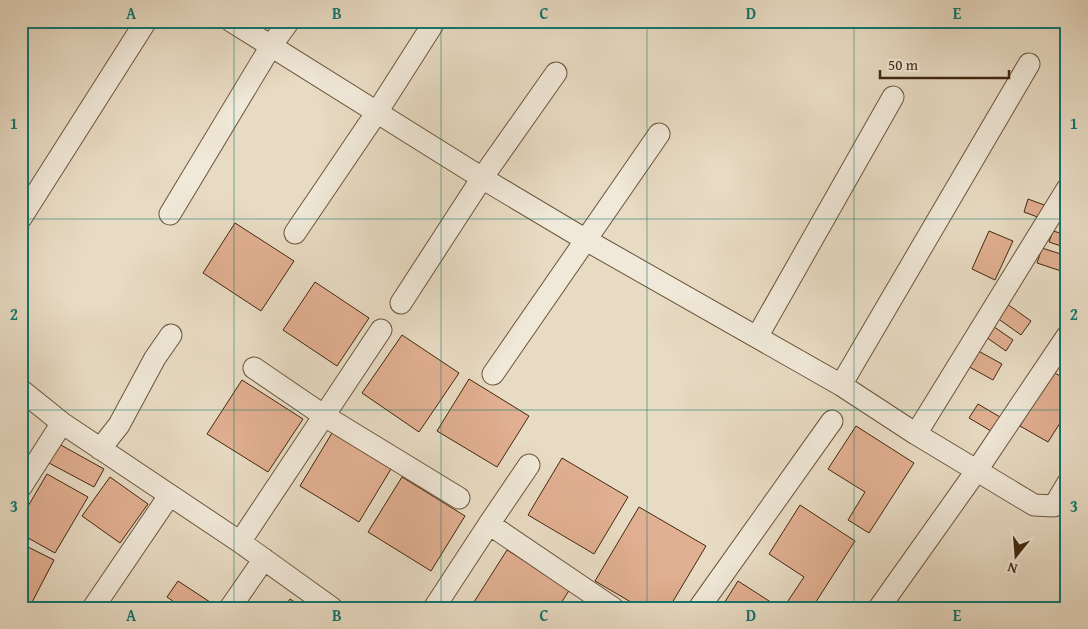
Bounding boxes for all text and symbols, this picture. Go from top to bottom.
text: A [126,1,137,25]
text: B [332,1,342,25]
text: C [539,1,549,25]
text: D [746,1,756,25]
text: E [953,1,962,25]
scale bar [880,48,1009,80]
text: 50 m [888,54,919,75]
text: 1 [10,111,18,135]
text: 1 [1070,111,1078,135]
text: 2 [10,302,18,326]
text: 2 [1070,302,1078,326]
text: 3 [10,494,18,518]
text: 3 [1070,494,1078,518]
north arrow [990,532,1040,582]
text: N [1004,557,1020,579]
text: A [126,603,137,627]
text: B [332,603,342,627]
text: C [539,603,549,627]
text: D [746,603,756,627]
text: E [953,603,962,627]

